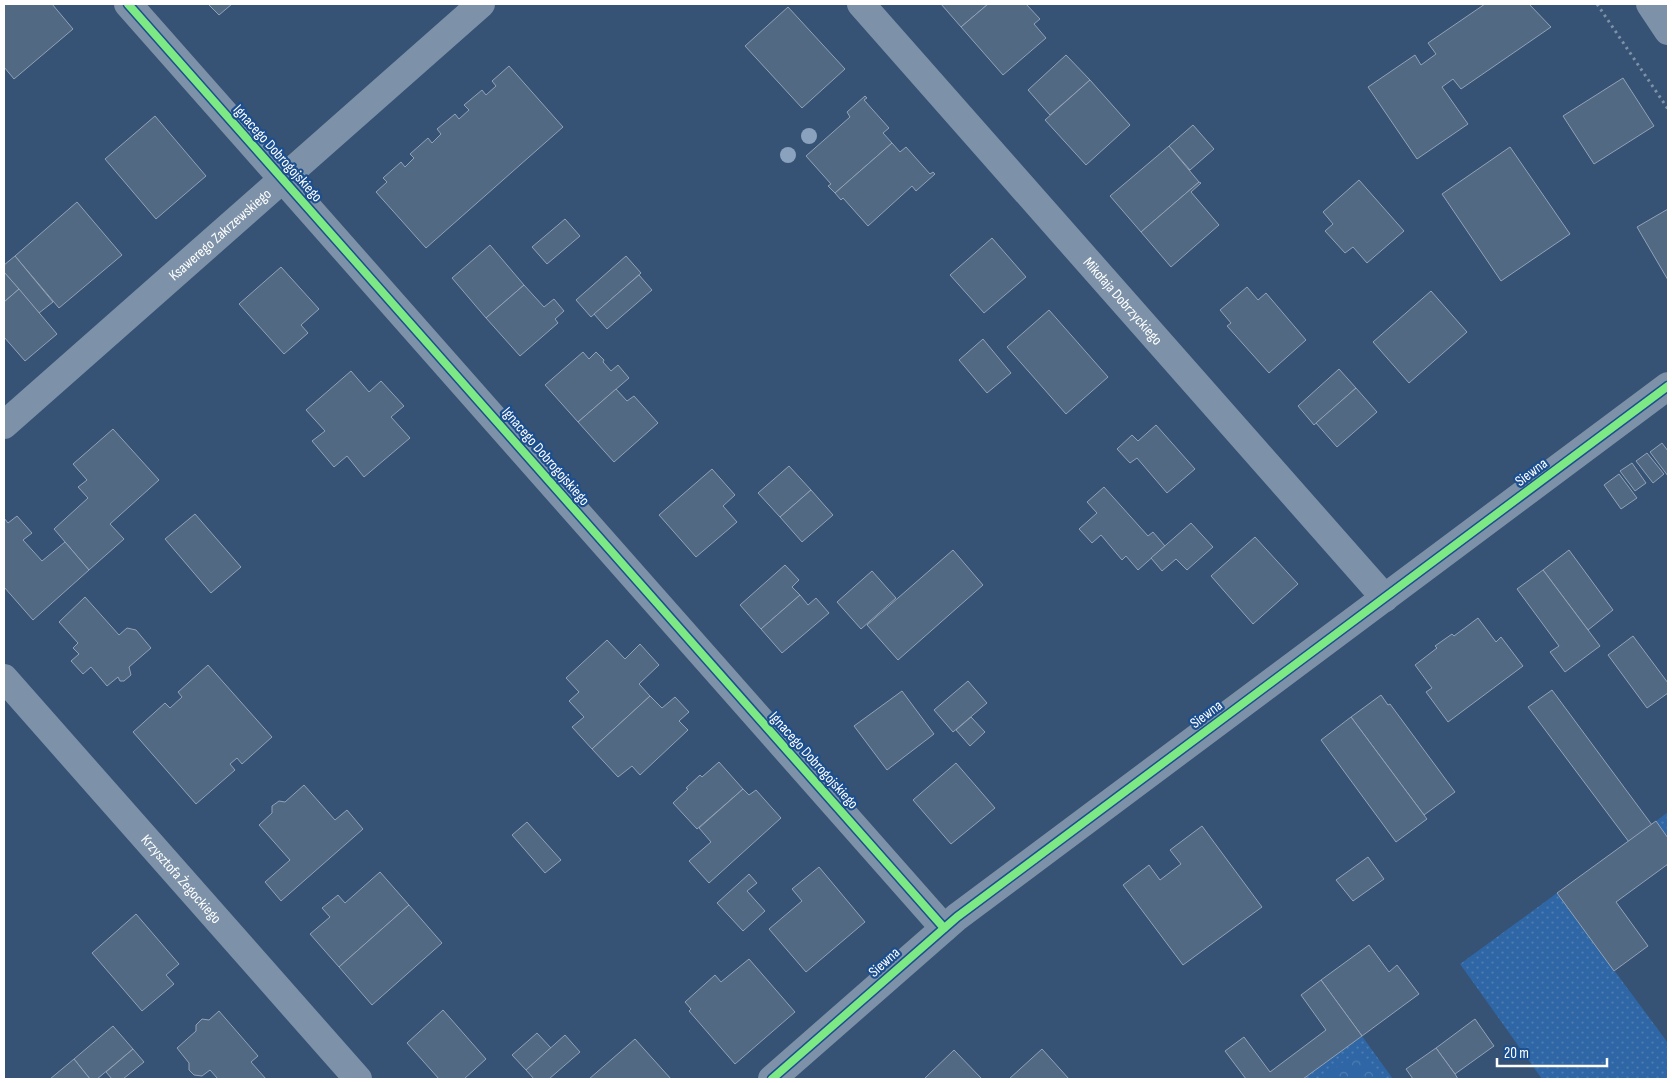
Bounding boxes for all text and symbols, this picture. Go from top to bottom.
street label: Ignacego Dobrogojskiego [229,101,326,206]
street label: Ksawerego Zakrzewskiego [165,185,275,285]
street label: Mikołaja Dobrzyckiego [1079,253,1166,349]
street label: Ignacego Dobrogojskiego [498,403,594,510]
street label: Siewna [1511,454,1551,491]
street label: Siewna [1186,696,1226,733]
street label: Ignacego Dobrogojskiego [765,708,862,813]
street label: Krzysztofa Żegockiego [137,831,225,928]
street label: Siewna [865,943,904,981]
scale bar [1497,1036,1607,1068]
text: 20 m [1504,1044,1529,1063]

